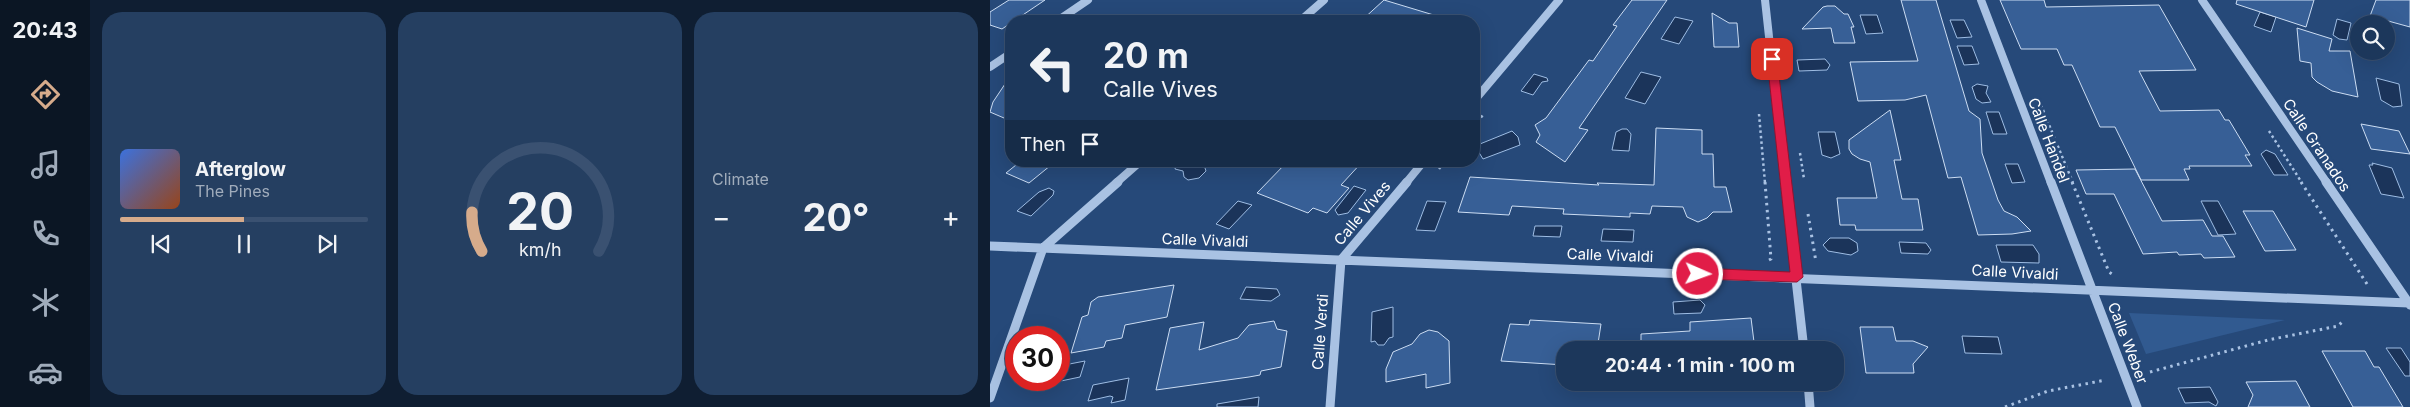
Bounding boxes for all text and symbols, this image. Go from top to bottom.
map controls [2350,15,2395,60]
button: search [2350,15,2395,60]
text: 20:43 [12,17,78,43]
text: 20 m [1103,34,1189,76]
icon: left [1020,35,1085,100]
pin [1751,38,1793,80]
icon: arrive [1758,45,1786,73]
text: Calle Vives [1103,76,1218,102]
icon: directions [28,77,63,112]
street label: Calle Handel [2024,95,2074,185]
street label: Calle Granados [2279,95,2355,195]
icon: arrive [1076,130,1104,158]
text: Then [1020,133,1066,156]
icon: music [28,147,63,182]
text: Afterglow [195,158,286,181]
text: Climate [712,169,769,189]
street label: Calle Vives [1330,177,1395,249]
text: 20 [506,180,574,243]
text: The Pines [195,181,270,201]
text: 20° [802,194,870,240]
text: − [712,200,731,234]
text: + [941,200,960,234]
icon: phone [28,216,63,251]
street label: Calle Vivaldi [1161,229,1249,251]
icon: previous [147,230,175,258]
icon: pause [230,230,258,258]
icon: next [313,230,341,258]
text: km/h [519,239,561,260]
street label: Calle Vivaldi [1566,244,1654,266]
position arrow [1671,247,1723,299]
street label: Calle Vivaldi [1971,260,2059,284]
icon: climate [28,285,63,320]
street label: Calle Verdi [1308,293,1332,371]
street label: Calle Weber [2104,299,2152,387]
speed limit sign: 30 [1005,326,1070,391]
text: 20:44 · 1 min · 100 m [1605,354,1795,377]
icon: car [28,355,63,390]

